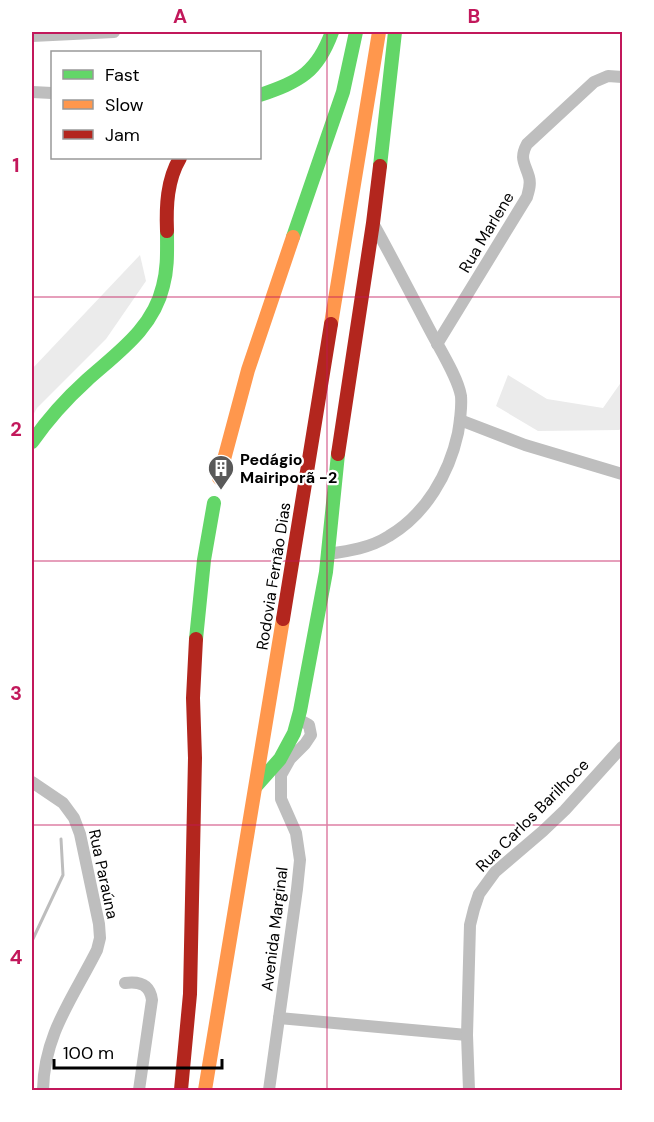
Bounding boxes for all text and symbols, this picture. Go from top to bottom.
text: A [173,3,187,29]
text: B [468,3,480,29]
legend [51,51,261,159]
text: Fast [105,63,140,87]
text: Slow [105,93,144,117]
text: Jam [105,123,140,147]
text: 1 [12,152,20,178]
street label: Rua Marlene [454,188,519,277]
text: 2 [10,416,22,442]
place label: Pedágio Mairiporã -2 [240,449,337,488]
building icon: Pedágio Mairiporã -2 [206,453,236,491]
street label: Rodovia Fernão Dias [251,501,296,651]
text: 3 [10,680,22,706]
street label: Rua Carlos Barilhoce [471,754,593,876]
street label: Rua Paraúna [84,827,123,921]
street label: Avenida Marginal [256,866,293,992]
text: 4 [10,944,23,970]
scale bar [54,1032,222,1070]
text: 100 m [63,1041,114,1065]

